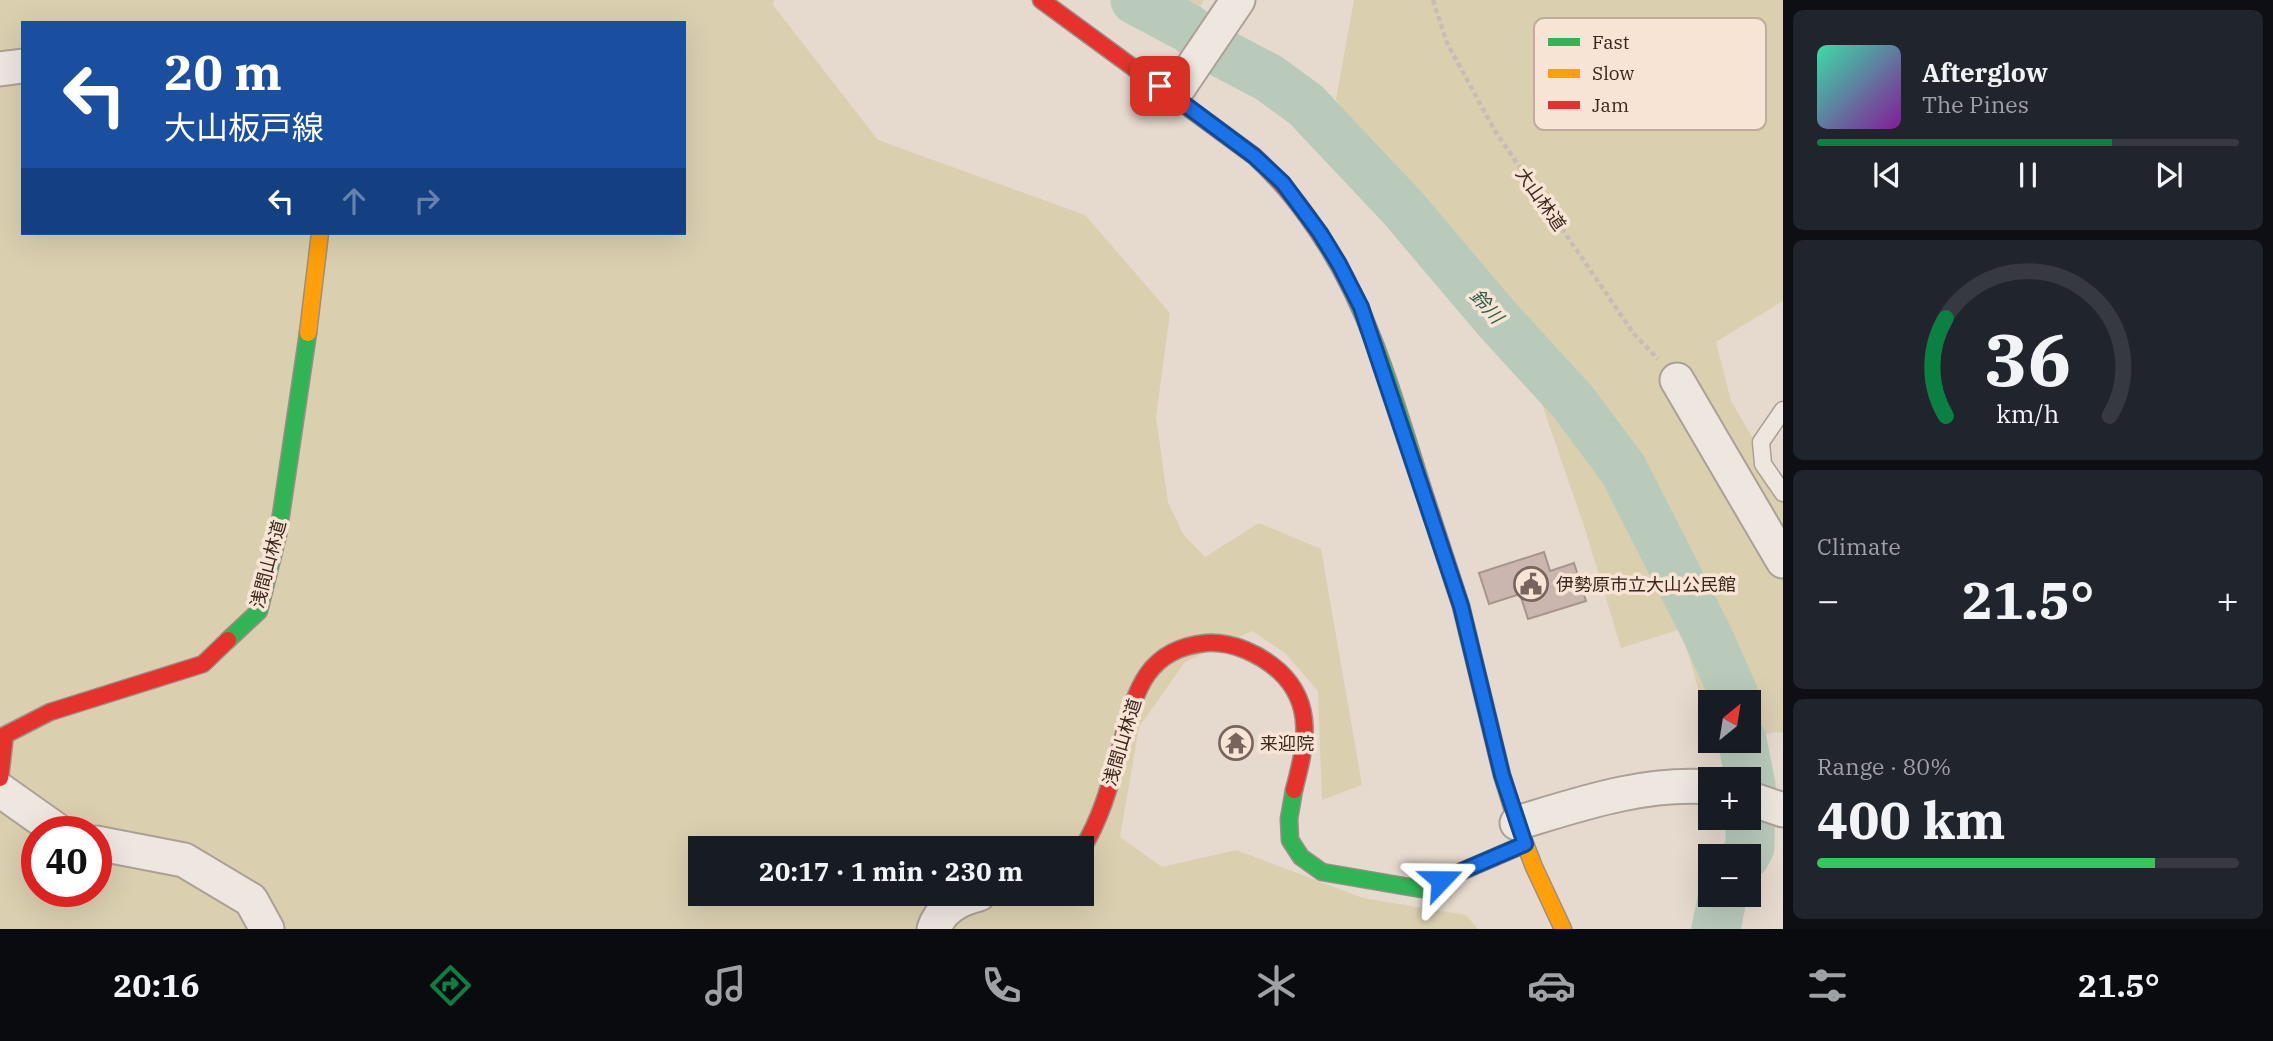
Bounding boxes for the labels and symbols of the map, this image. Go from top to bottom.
legend [1534,18,1766,130]
text: Fast [1592,30,1630,54]
pin [1130,56,1190,116]
text: Slow [1592,61,1634,85]
text: Jam [1592,93,1629,117]
street label: 大山林道 [1511,163,1571,235]
water label: 鈴川 [1465,284,1510,330]
street label: 浅間山林道 [245,518,291,610]
public building icon: 伊勢原市立大山公民館 [1512,565,1550,603]
place label: 伊勢原市立大山公民館 [1556,573,1736,596]
north arrow [1698,690,1760,752]
street label: 浅間山林道 [1098,696,1146,788]
temple icon: 来迎院 [1217,724,1255,762]
place label: 来迎院 [1260,732,1314,755]
speed limit sign: 40 [21,816,112,907]
position arrow [1404,843,1478,917]

